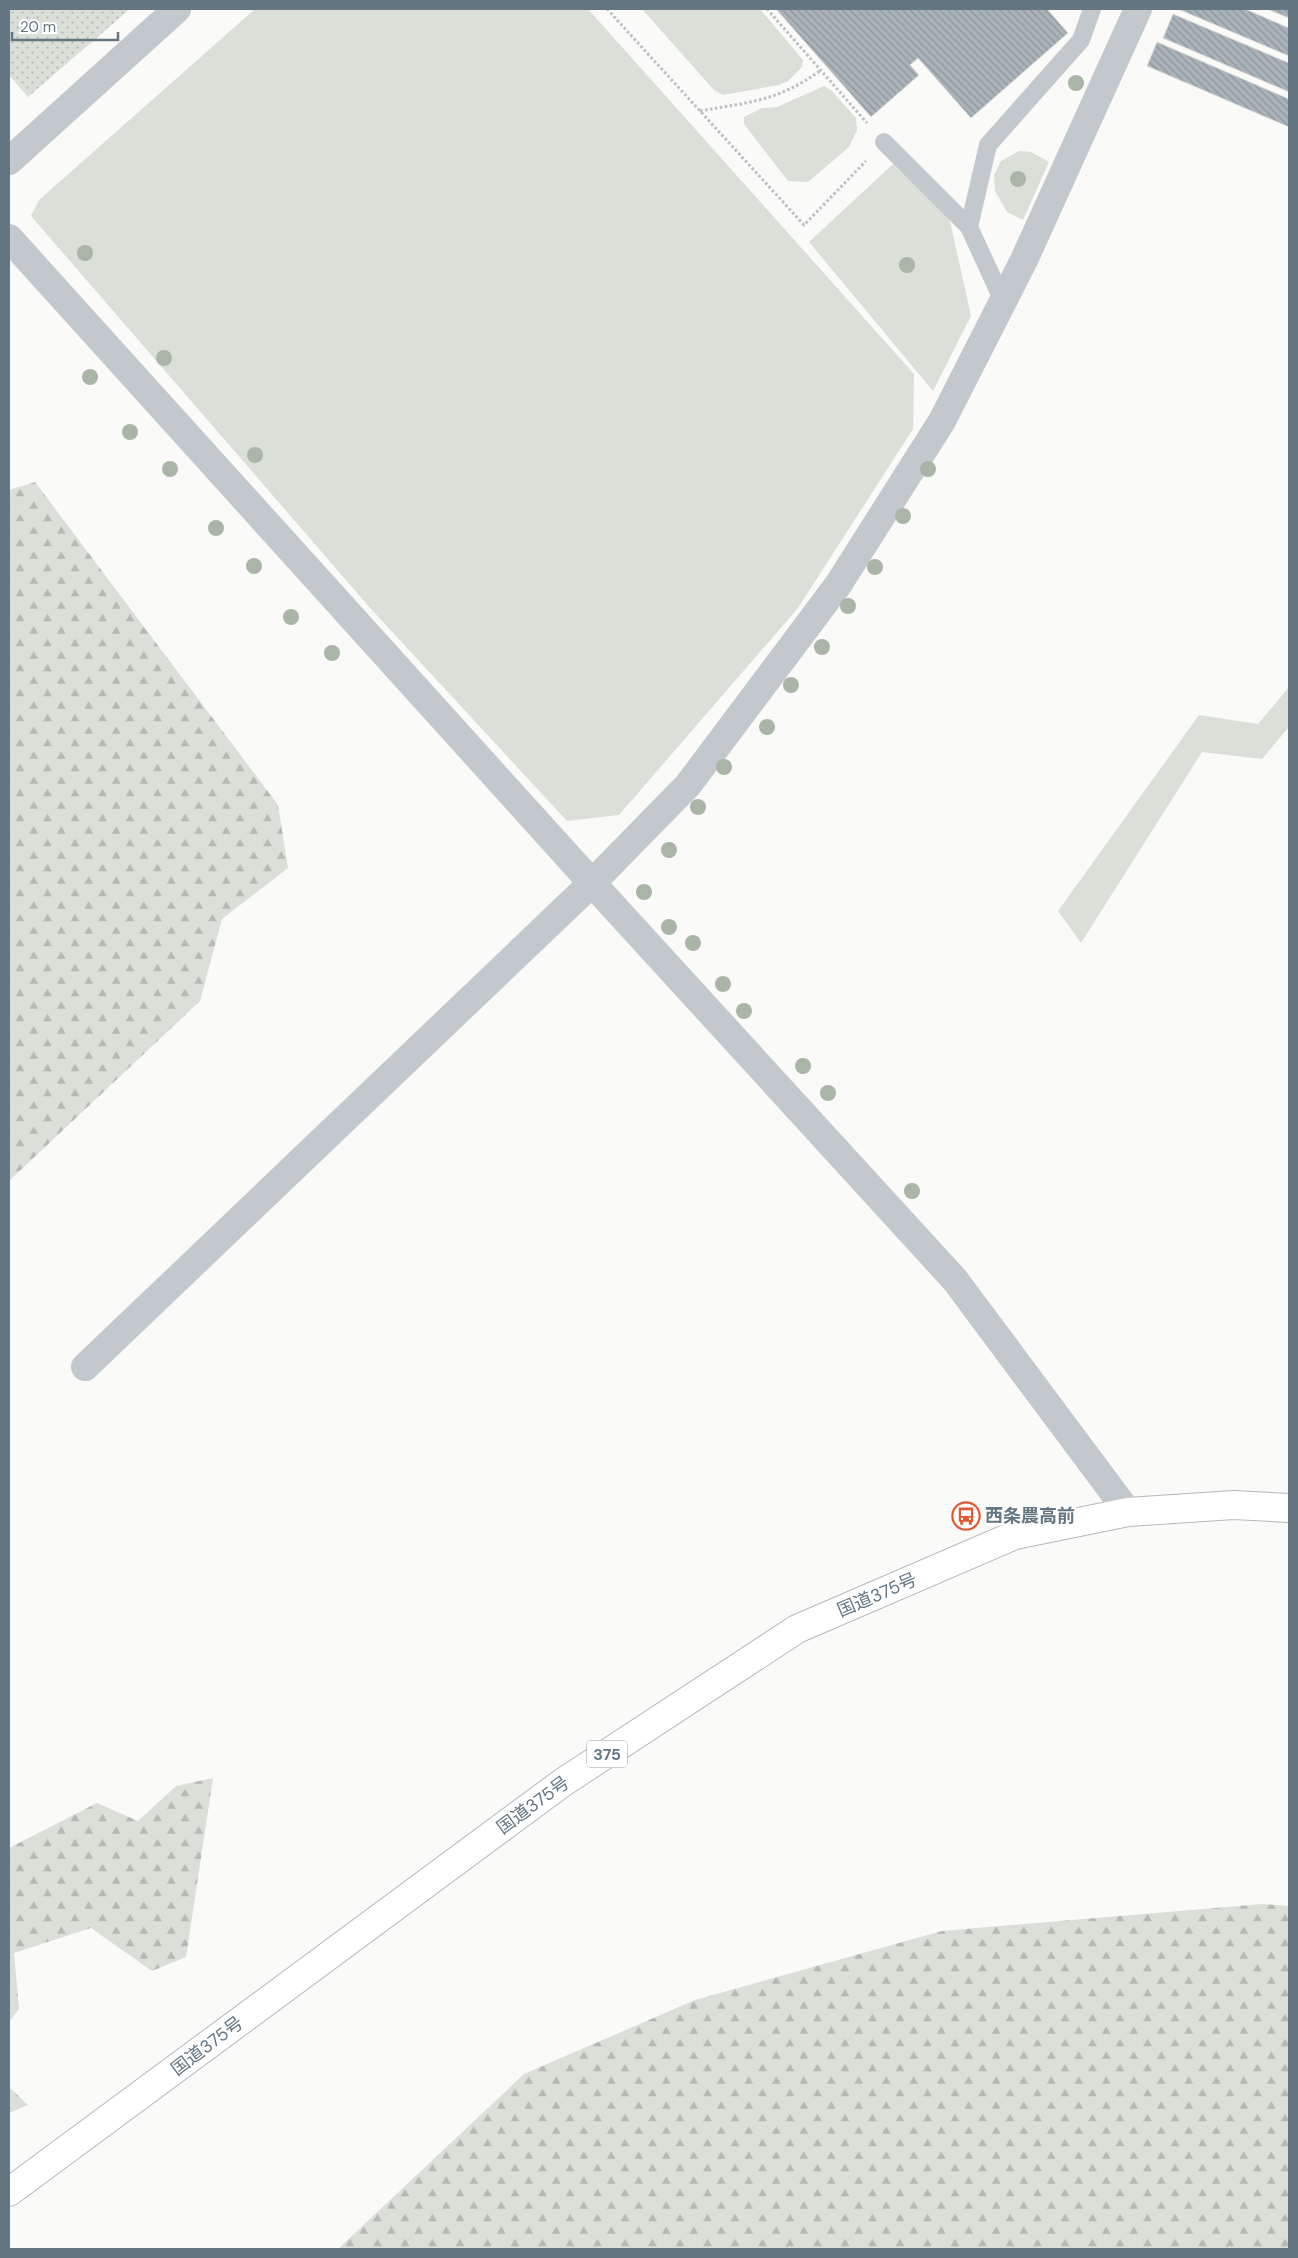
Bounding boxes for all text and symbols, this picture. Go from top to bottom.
scale bar [12,10,119,42]
text: 20 m [20,17,56,37]
bus stop icon: 西条農高前 [951,1501,981,1531]
place label: 西条農高前 [985,1504,1075,1528]
street label: 国道375号 [833,1567,921,1623]
road number: 375 [587,1740,627,1768]
street label: 国道375号 [492,1770,574,1840]
street label: 国道375号 [166,2011,248,2081]

